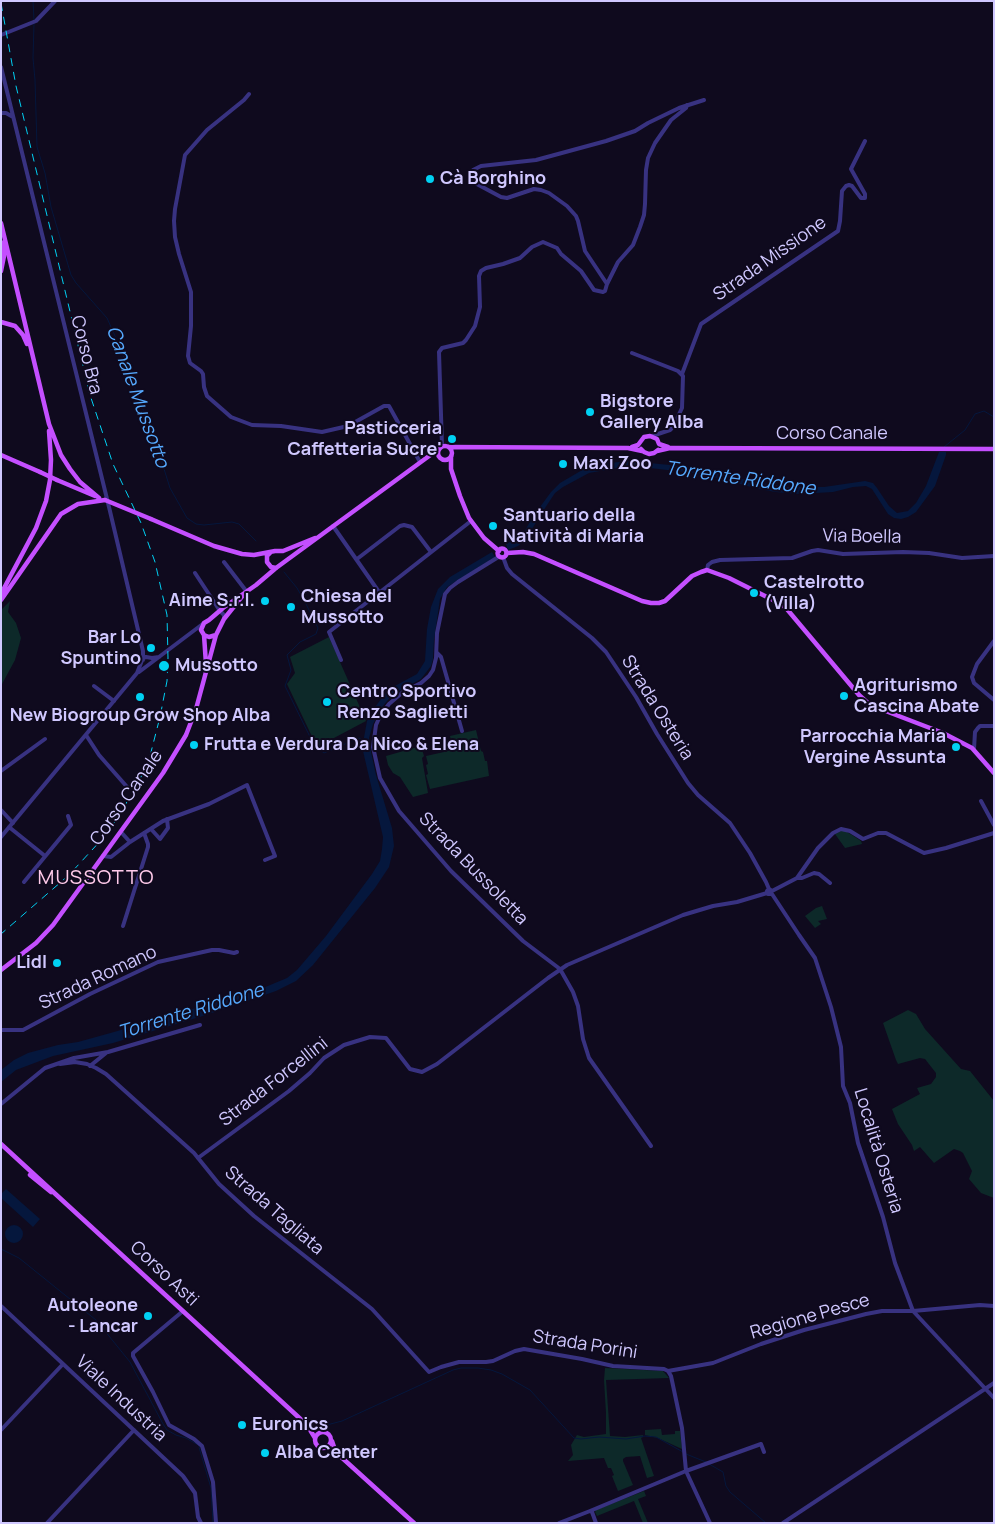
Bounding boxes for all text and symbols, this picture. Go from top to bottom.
place label: Cà Borghino [440,168,546,190]
marker: Cà Borghino [424,173,436,185]
street label: Strada Missione [709,212,831,306]
street label: Corso Bra [66,313,106,397]
water label: Canale Mussotto [101,323,173,471]
place label: Bigstore Gallery Alba [600,391,704,434]
marker: Bigstore Gallery Alba [584,406,596,418]
place label: Pasticceria Caffetteria Sucre' [287,418,442,460]
street label: Corso Canale [776,423,888,445]
marker: Pasticceria Caffetteria Sucre' [446,433,458,445]
place label: Maxi Zoo [573,453,652,475]
water label: Torrente Riddone [663,457,817,501]
marker: Maxi Zoo [557,458,569,470]
place label: Santuario della Natività di Maria [503,505,644,548]
marker: Santuario della Natività di Maria [487,520,499,532]
street label: Via Boella [822,526,902,548]
place label: Castelrotto (Villa) [764,572,864,614]
place label: Chiesa del Mussotto [301,586,392,628]
marker: Castelrotto (Villa) [748,587,760,599]
place label: Aime S.r.l. [169,590,255,612]
marker: Aime S.r.l. [259,595,271,607]
marker: Chiesa del Mussotto [285,601,297,613]
place label: Bar Lo Spuntino [60,627,141,670]
marker: Bar Lo Spuntino [145,642,157,654]
street label: Strada Osteria [616,652,698,764]
place label: Mussotto [175,655,258,677]
marker: Mussotto [157,659,171,673]
place label: Agriturismo Cascina Abate [854,675,979,718]
place label: Centro Sportivo Renzo Saglietti [337,681,476,724]
marker: Agriturismo Cascina Abate [838,690,850,702]
marker: New Biogroup Grow Shop Alba [134,691,146,703]
marker: Centro Sportivo Renzo Saglietti [321,696,333,708]
place label: New Biogroup Grow Shop Alba [10,705,270,727]
place label: Parrocchia Maria Vergine Assunta [800,726,946,769]
place label: Frutta e Verdura Da Nico & Elena [204,734,479,756]
marker: Frutta e Verdura Da Nico & Elena [188,739,200,751]
marker: Parrocchia Maria Vergine Assunta [950,741,962,753]
street label: Corso Canale [86,746,168,850]
street label: Strada Bussoletta [414,808,532,930]
district label: MUSSOTTO [37,866,155,890]
street label: Strada Romano [36,941,160,1015]
place label: Lidl [16,952,47,974]
marker: Lidl [51,957,63,969]
water label: Torrente Riddone [115,979,267,1045]
street label: Strada Forcellini [215,1033,333,1131]
street label: Località Osteria [849,1086,907,1216]
street label: Strada Tagliata [220,1162,328,1260]
street label: Corso Asti [125,1237,203,1311]
street label: Regione Pesce [748,1290,872,1344]
place label: Autoleone - Lancar [47,1295,138,1338]
marker: Autoleone - Lancar [142,1310,154,1322]
street label: Strada Porini [531,1326,639,1364]
street label: Viale Industria [71,1351,171,1447]
place label: Euronics [252,1414,328,1436]
marker: Euronics [236,1419,248,1431]
place label: Alba Center [275,1442,378,1464]
marker: Alba Center [259,1447,271,1459]

